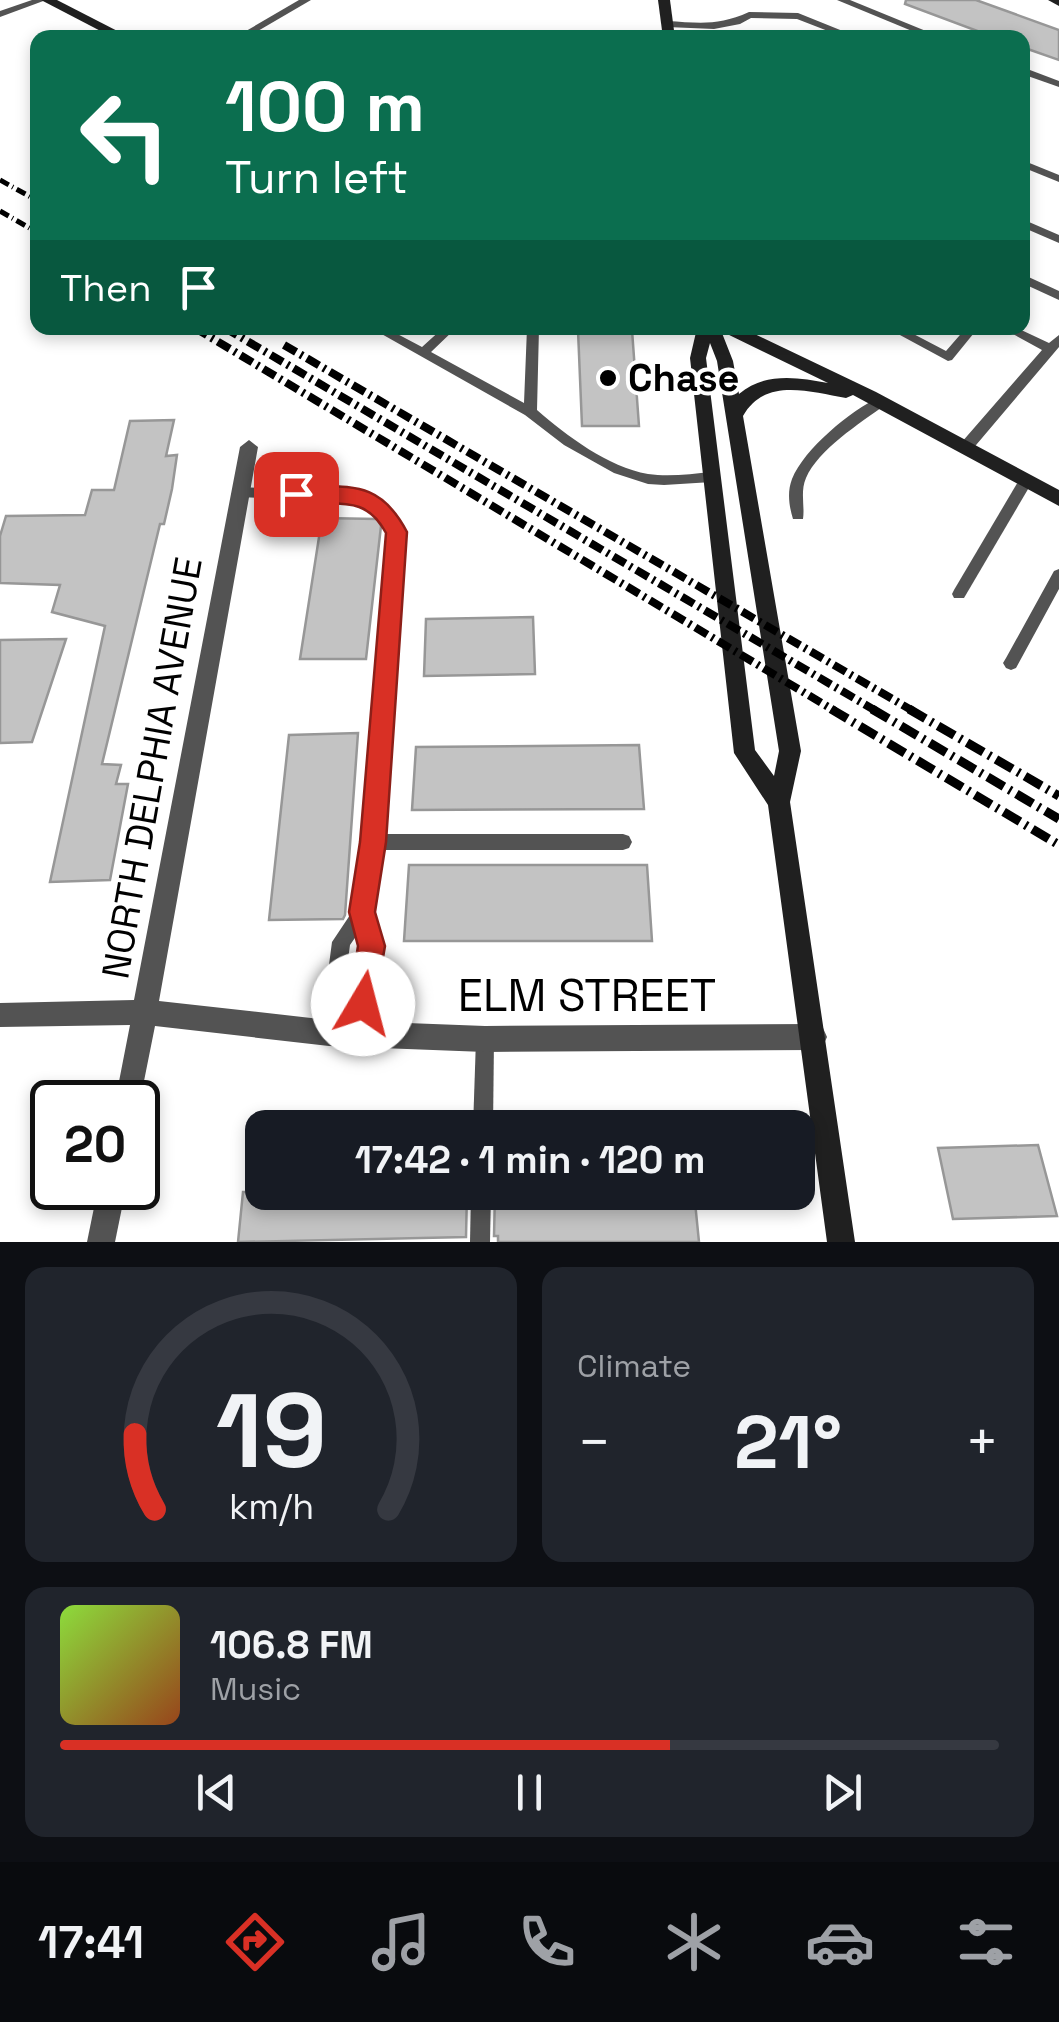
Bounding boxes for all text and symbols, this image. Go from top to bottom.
text: 100 m [225,62,425,151]
icon: left [60,70,190,200]
text: Turn left [225,149,408,206]
icon: arrive [171,260,226,315]
text: Then [60,264,151,312]
place label: Chase [628,354,740,402]
marker: Chase [597,367,619,389]
pin [254,452,339,537]
icon: arrive [269,467,324,522]
street label: NORTH DELPHIA AVENUE [91,554,213,982]
position arrow [311,952,415,1056]
street label: ELM STREET [458,967,716,1024]
speed limit sign: 20 [30,1080,160,1210]
text: 17:42 · 1 min · 120 m [355,1136,705,1184]
text: Climate [577,1346,691,1386]
text: 19 [215,1365,327,1497]
text: 21° [734,1394,842,1490]
text: − [577,1407,611,1477]
text: + [965,1407,999,1477]
text: km/h [228,1484,314,1529]
text: 106.8 FM [210,1621,373,1669]
text: Music [210,1669,301,1709]
icon: previous [189,1765,244,1820]
icon: pause [502,1765,557,1820]
icon: next [815,1765,870,1820]
icon: directions [220,1907,290,1977]
icon: music [366,1907,436,1977]
icon: phone [512,1907,582,1977]
icon: climate [659,1907,729,1977]
icon: car [805,1907,875,1977]
icon: filters [951,1907,1021,1977]
text: 17:41 [38,1914,144,1971]

